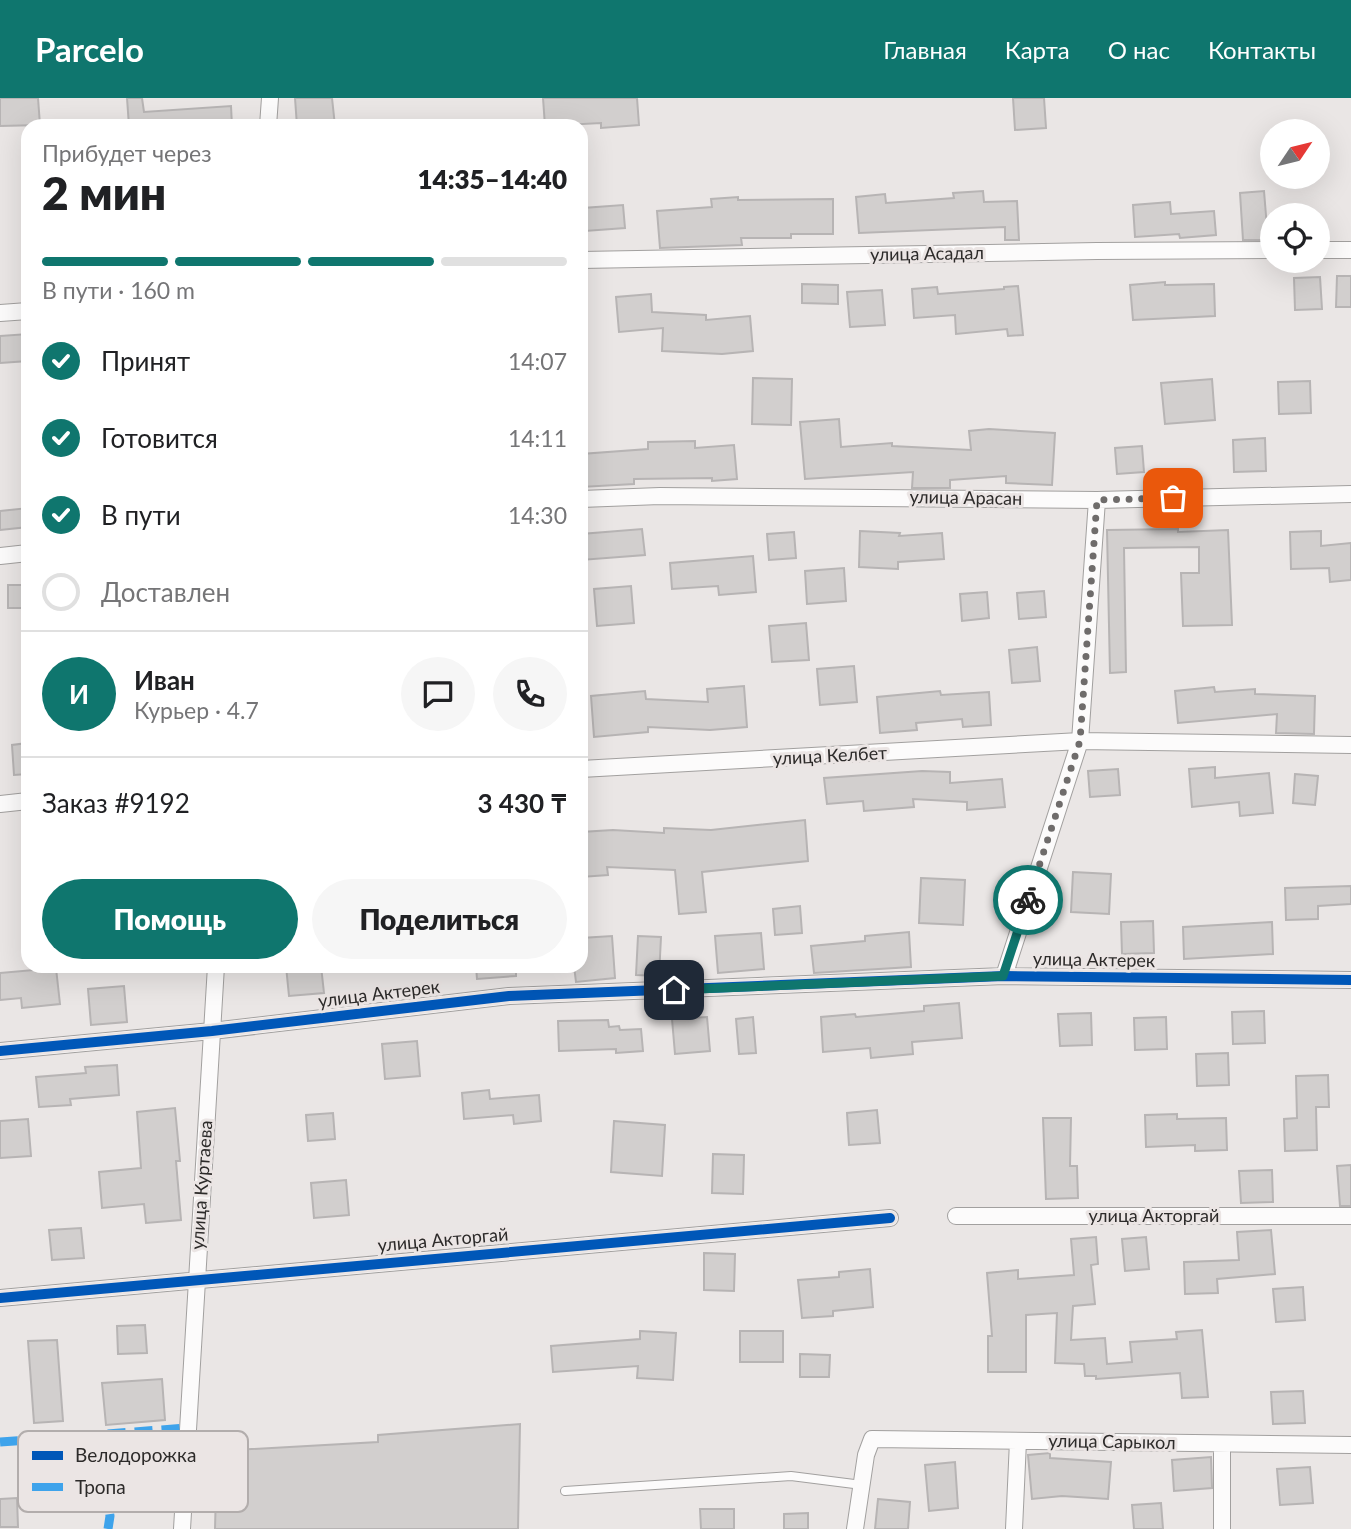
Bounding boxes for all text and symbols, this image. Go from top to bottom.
text: Parcelo [35,29,144,69]
text: Главная [883,35,967,64]
text: Карта [1005,35,1070,64]
text: О нас [1108,35,1170,64]
text: Контакты [1208,35,1316,64]
north arrow [1260,119,1330,189]
map controls [1260,119,1330,273]
text: Прибудет через [42,139,212,167]
text: 14:35–14:40 [417,163,567,195]
text: 2 мин [42,165,166,220]
button: locate [1260,203,1330,273]
street label: улица Асадал [870,241,984,265]
text: В пути · 160 m [42,276,195,304]
icon: check [42,342,80,380]
text: Принят [101,345,190,377]
text: 14:07 [508,347,567,375]
icon: check [42,419,80,457]
text: Готовится [101,422,218,454]
text: 14:11 [508,424,567,452]
pin [1143,468,1203,528]
icon: bag [1154,479,1192,517]
street label: улица Арасан [910,485,1022,509]
icon: check [42,496,80,534]
text: В пути [101,499,181,531]
text: 14:30 [508,501,567,529]
text: Доставлен [101,576,230,608]
button: chat [401,657,475,731]
button: phone [493,657,567,731]
text: Иван [134,664,195,696]
text: И [69,678,89,710]
text: Курьер · 4.7 [134,696,259,724]
street label: улица Келбет [772,741,888,769]
text: Заказ #9192 [42,787,190,819]
text: 3 430 ₸ [477,787,567,819]
courier [993,865,1063,935]
button: Помощь [42,879,298,959]
button: Поделиться [312,879,567,959]
icon: bike [1009,881,1047,919]
street label: улица Актерек [1033,947,1156,971]
pin [644,960,704,1020]
icon: home [655,971,693,1009]
street label: улица Актерек [317,975,442,1011]
street label: улица Куртаева [186,1120,216,1250]
street label: улица Акторгай [1089,1204,1219,1226]
street label: улица Акторгай [377,1222,509,1256]
street label: улица Сарыкол [1048,1429,1176,1453]
legend [18,1431,248,1512]
text: Велодорожка [75,1443,196,1466]
text: Тропа [75,1475,126,1498]

